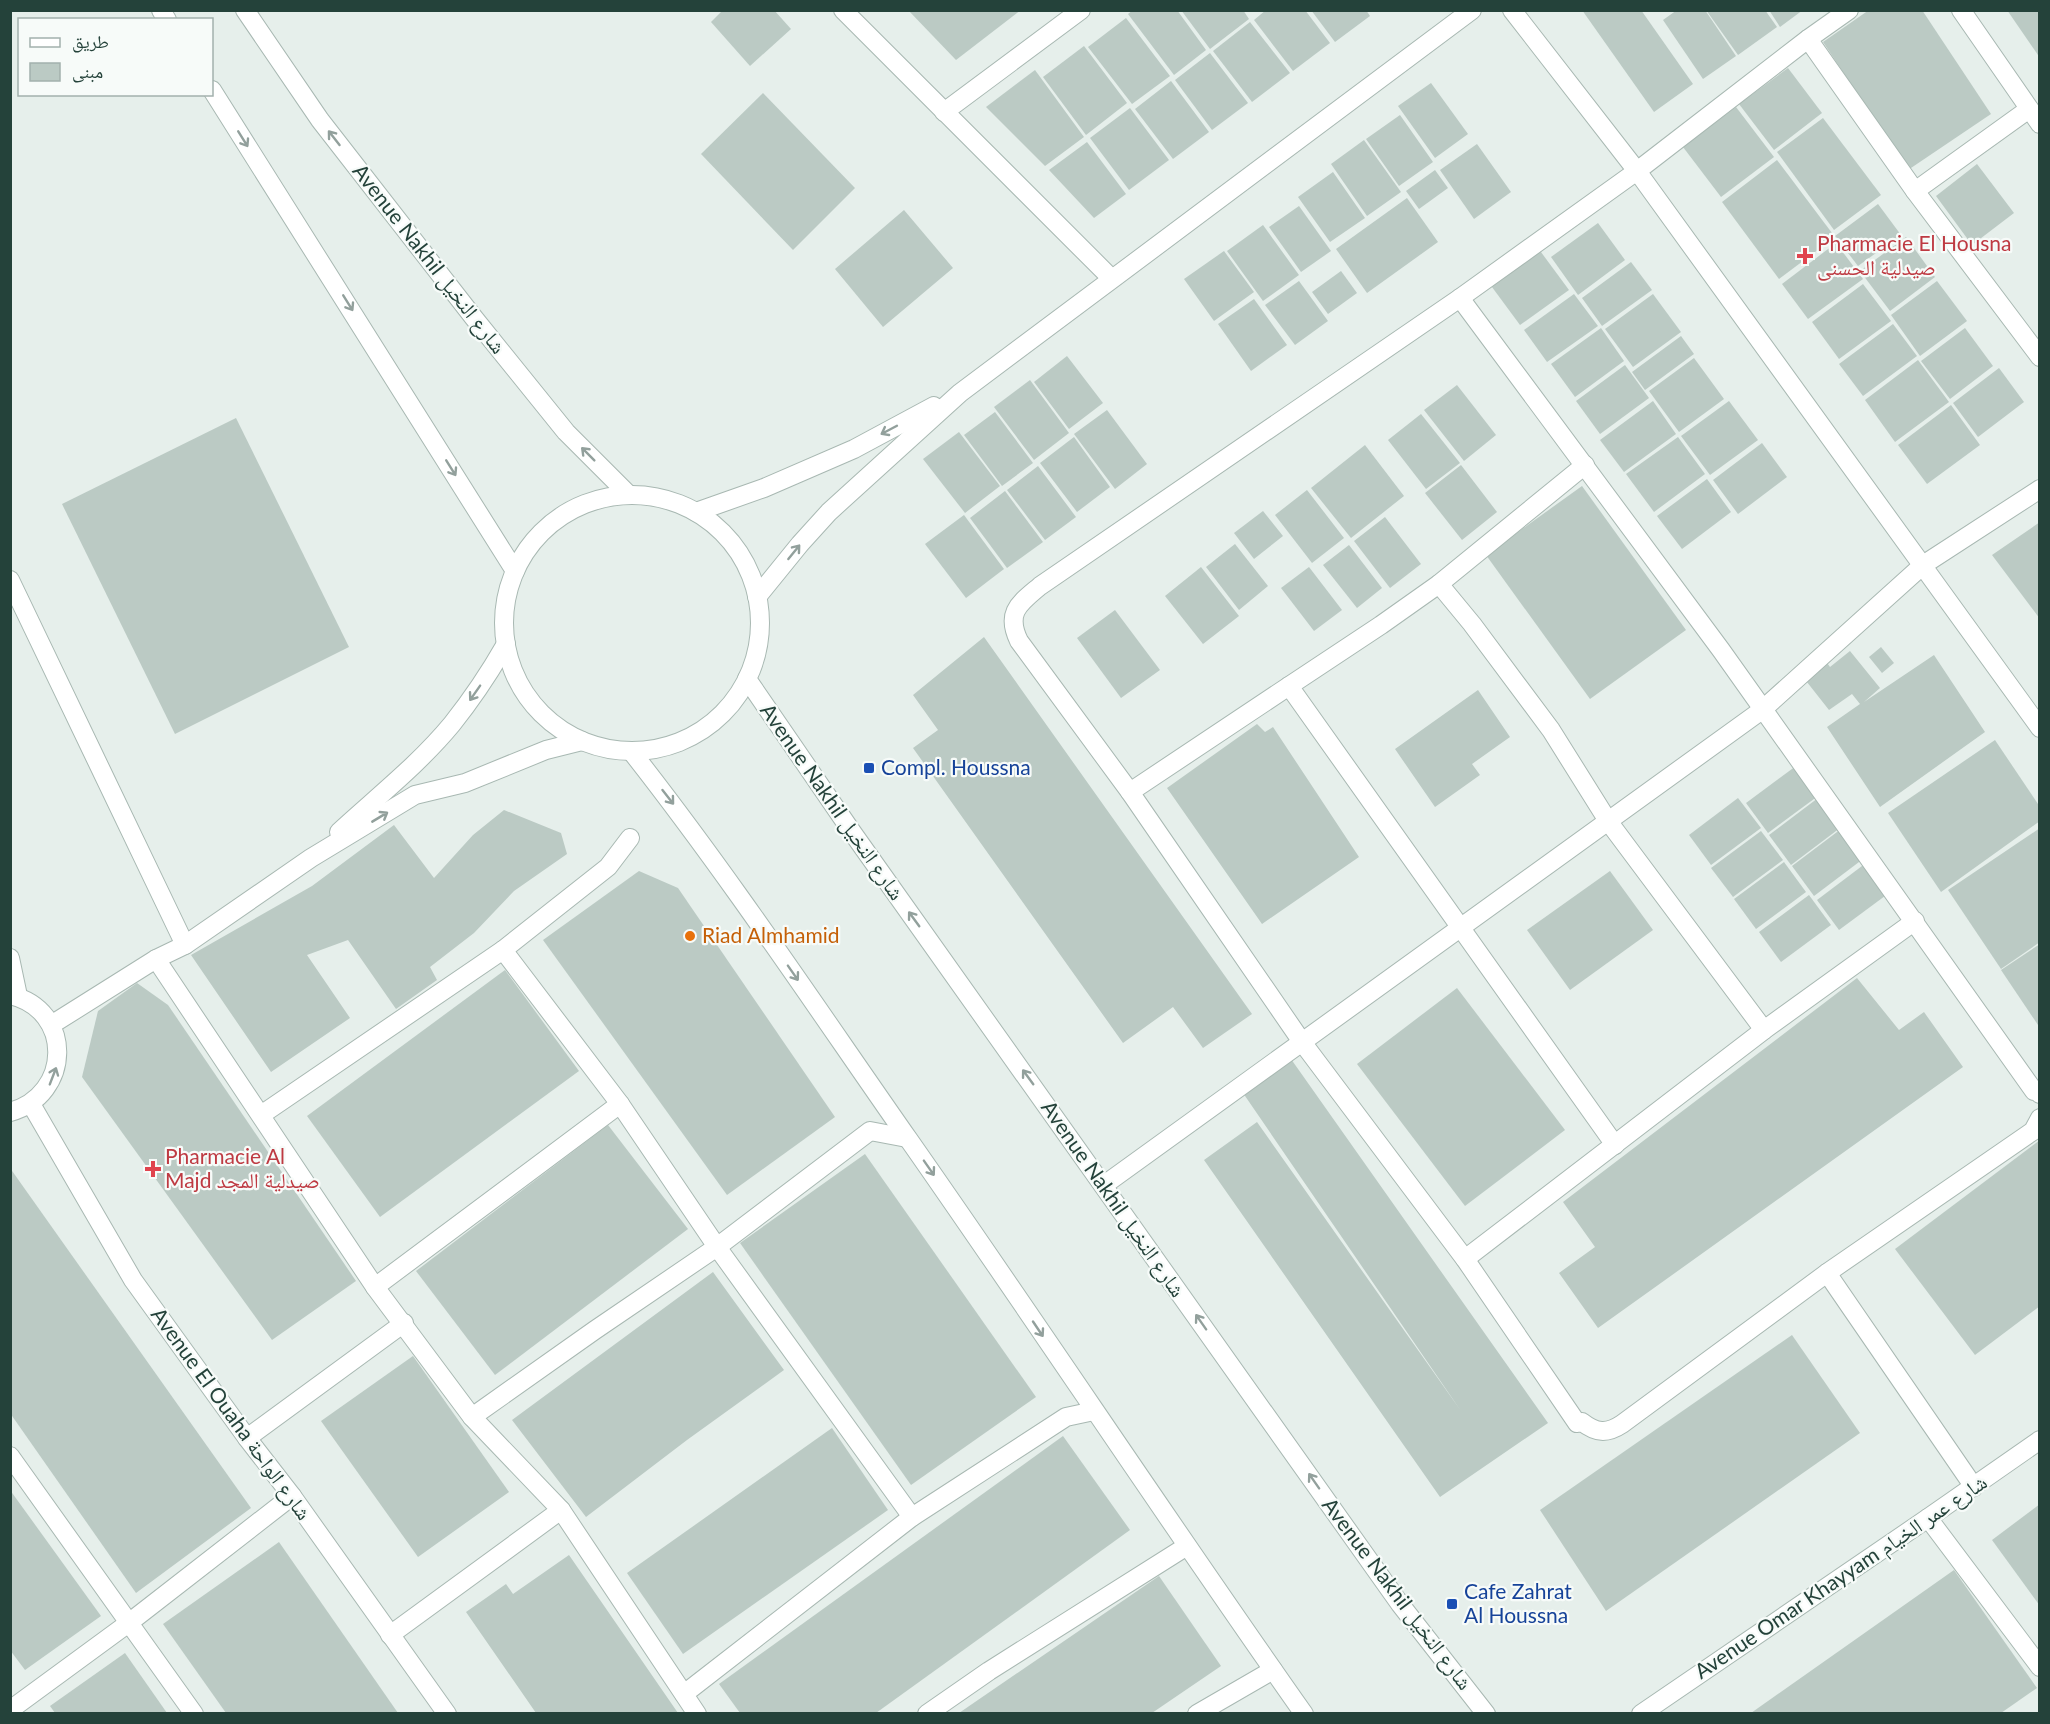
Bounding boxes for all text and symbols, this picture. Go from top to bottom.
legend [18,18,213,96]
text: طريق [72,30,109,53]
text: مبنى [72,60,103,83]
one-way arrow [237,130,249,147]
one-way arrow [328,131,341,147]
street label: Avenue Nakhil شارع النخيل [347,158,512,359]
place label: Pharmacie El Housna صيدلية الحسنى [1817,230,2012,281]
marker: Pharmacie El Housna صيدلية الحسنى [1798,249,1812,263]
one-way arrow [341,295,354,312]
one-way arrow [881,425,899,436]
one-way arrow [581,446,596,461]
one-way arrow [445,460,458,477]
one-way arrow [787,544,800,560]
one-way arrow [469,685,481,701]
street label: Avenue Nakhil شارع النخيل [754,698,910,905]
place label: Compl. Houssna [881,754,1031,779]
marker: Compl. Houssna [862,761,876,775]
one-way arrow [661,789,674,805]
one-way arrow [371,810,388,822]
one-way arrow [908,911,920,927]
place label: Riad Almhamid [702,922,840,947]
marker: Riad Almhamid [683,929,697,943]
one-way arrow [787,965,799,981]
one-way arrow [48,1067,59,1085]
one-way arrow [1021,1070,1034,1086]
street label: Avenue Nakhil شارع النخيل [1035,1095,1191,1302]
place label: Pharmacie Al Majd صيدلية المجد [165,1143,320,1192]
one-way arrow [923,1159,935,1175]
marker: Pharmacie Al Majd صيدلية المجد [146,1162,160,1176]
street label: Avenue El Ouaha شارع الواحة [145,1302,318,1525]
one-way arrow [1195,1315,1207,1331]
one-way arrow [1032,1320,1045,1337]
street label: Avenue Omar Khayyam شارع عمر الخيام [1689,1468,1993,1686]
one-way arrow [1307,1474,1320,1490]
street label: Avenue Nakhil شارع النخيل [1316,1492,1478,1695]
place label: Cafe Zahrat Al Houssna [1464,1578,1572,1627]
marker: Cafe Zahrat Al Houssna [1445,1597,1459,1611]

